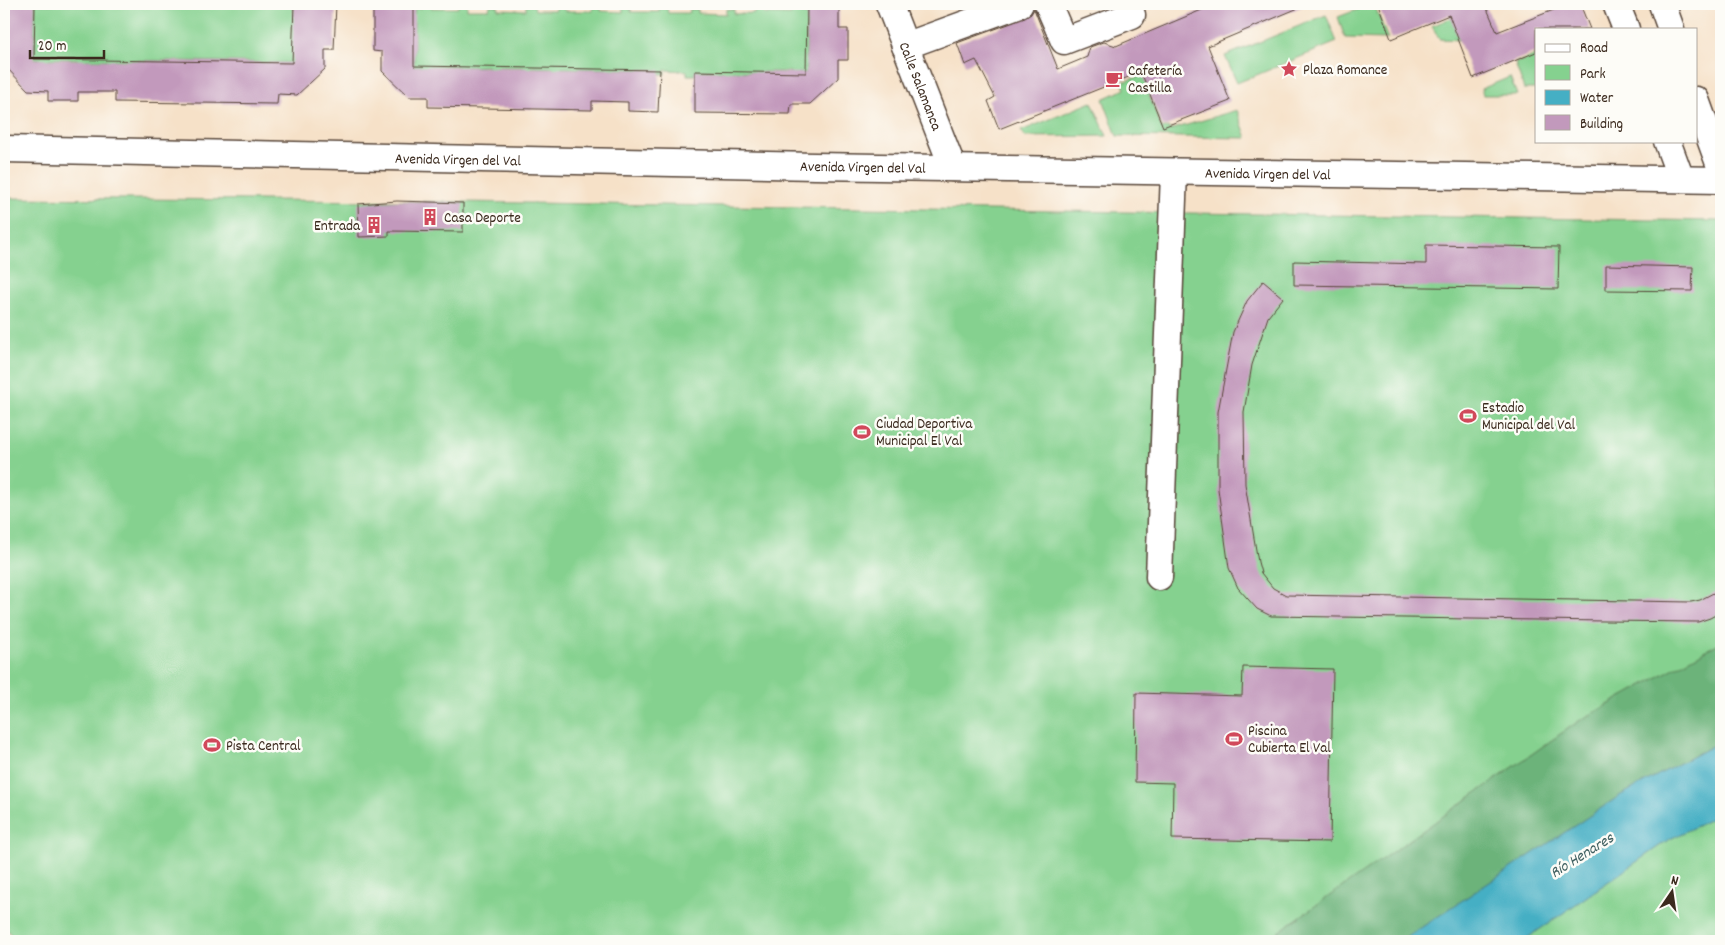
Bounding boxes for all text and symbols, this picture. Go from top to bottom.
scale bar [30,28,104,60]
legend [1535,28,1698,142]
text: 20 m [38,36,66,58]
text: Road [1580,38,1608,60]
street label: Calle Salamanca [892,39,947,135]
place icon: Plaza Romance [1279,59,1299,79]
place label: Plaza Romance [1303,60,1388,82]
place label: Cafetería Castilla [1128,61,1183,100]
text: Park [1580,64,1606,86]
cafe icon: Cafetería Castilla [1104,69,1124,89]
text: Water [1580,88,1614,110]
text: Building [1580,114,1623,136]
street label: Avenida Virgen del Val [395,149,521,173]
street label: Avenida Virgen del Val [800,157,926,181]
street label: Avenida Virgen del Val [1205,163,1331,187]
building icon: Casa Deporte [420,207,440,227]
place label: Casa Deporte [444,208,521,230]
building icon: Entrada [364,215,384,235]
place label: Entrada [314,216,361,238]
place label: Estadio Municipal del Val [1482,398,1576,437]
sports icon: Estadio Municipal del Val [1458,406,1478,426]
place label: Ciudad Deportiva Municipal El Val [876,414,973,453]
sports icon: Ciudad Deportiva Municipal El Val [852,422,872,442]
place label: Piscina Cubierta El Val [1248,721,1331,760]
sports icon: Piscina Cubierta El Val [1224,729,1244,749]
sports icon: Pista Central [202,735,222,755]
place label: Pista Central [226,736,301,758]
water label: Río Henares [1546,827,1620,885]
north arrow [1648,868,1698,918]
text: N [1669,871,1680,892]

